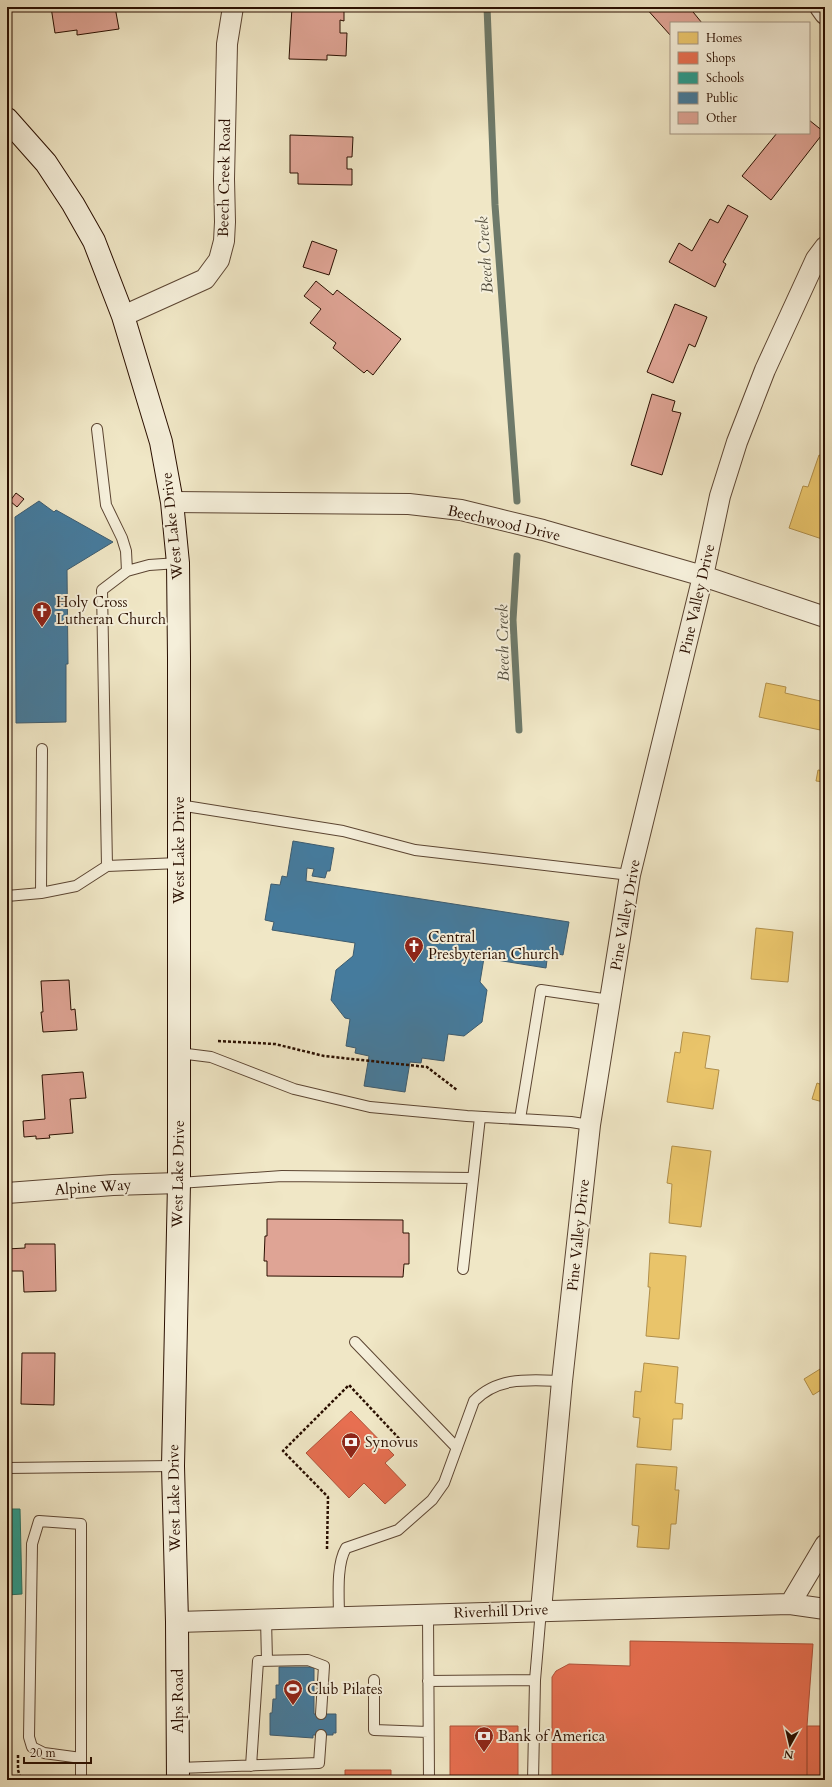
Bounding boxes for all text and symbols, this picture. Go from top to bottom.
legend [670,22,810,134]
text: Homes [706,30,742,46]
text: Shops [706,50,735,66]
text: Schools [706,70,744,86]
text: Public [706,90,739,106]
text: Other [706,110,737,126]
street label: Beech Creek Road [213,119,235,237]
water label: Beech Creek [471,216,499,294]
street label: West Lake Drive [156,471,188,582]
street label: Beechwood Drive [446,500,563,546]
street label: Pine Valley Drive [675,542,719,656]
place label: Holy Cross Lutheran Church [56,592,167,629]
church icon: Holy Cross Lutheran Church [31,600,53,628]
water label: Beech Creek [491,604,515,682]
street label: West Lake Drive [169,796,189,905]
street label: Pine Valley Drive [605,858,645,972]
place label: Central Presbyterian Church [428,927,560,964]
church icon: Central Presbyterian Church [403,935,425,963]
street label: West Lake Drive [167,1120,189,1229]
street label: Alpine Way [54,1174,132,1200]
street label: Pine Valley Drive [562,1178,594,1292]
bank icon: Synovus [340,1431,362,1459]
place label: Synovus [365,1432,418,1452]
street label: West Lake Drive [163,1444,185,1553]
street label: Riverhill Drive [453,1599,549,1623]
street label: Alps Road [168,1669,188,1733]
sports icon: Club Pilates [282,1678,304,1706]
place label: Club Pilates [307,1679,383,1699]
bank icon: Bank of America [473,1725,495,1753]
north arrow [770,1725,810,1765]
place label: Bank of America [498,1726,606,1746]
scale bar [24,1739,91,1765]
text: 20 m [30,1745,57,1761]
text: N [782,1746,794,1762]

